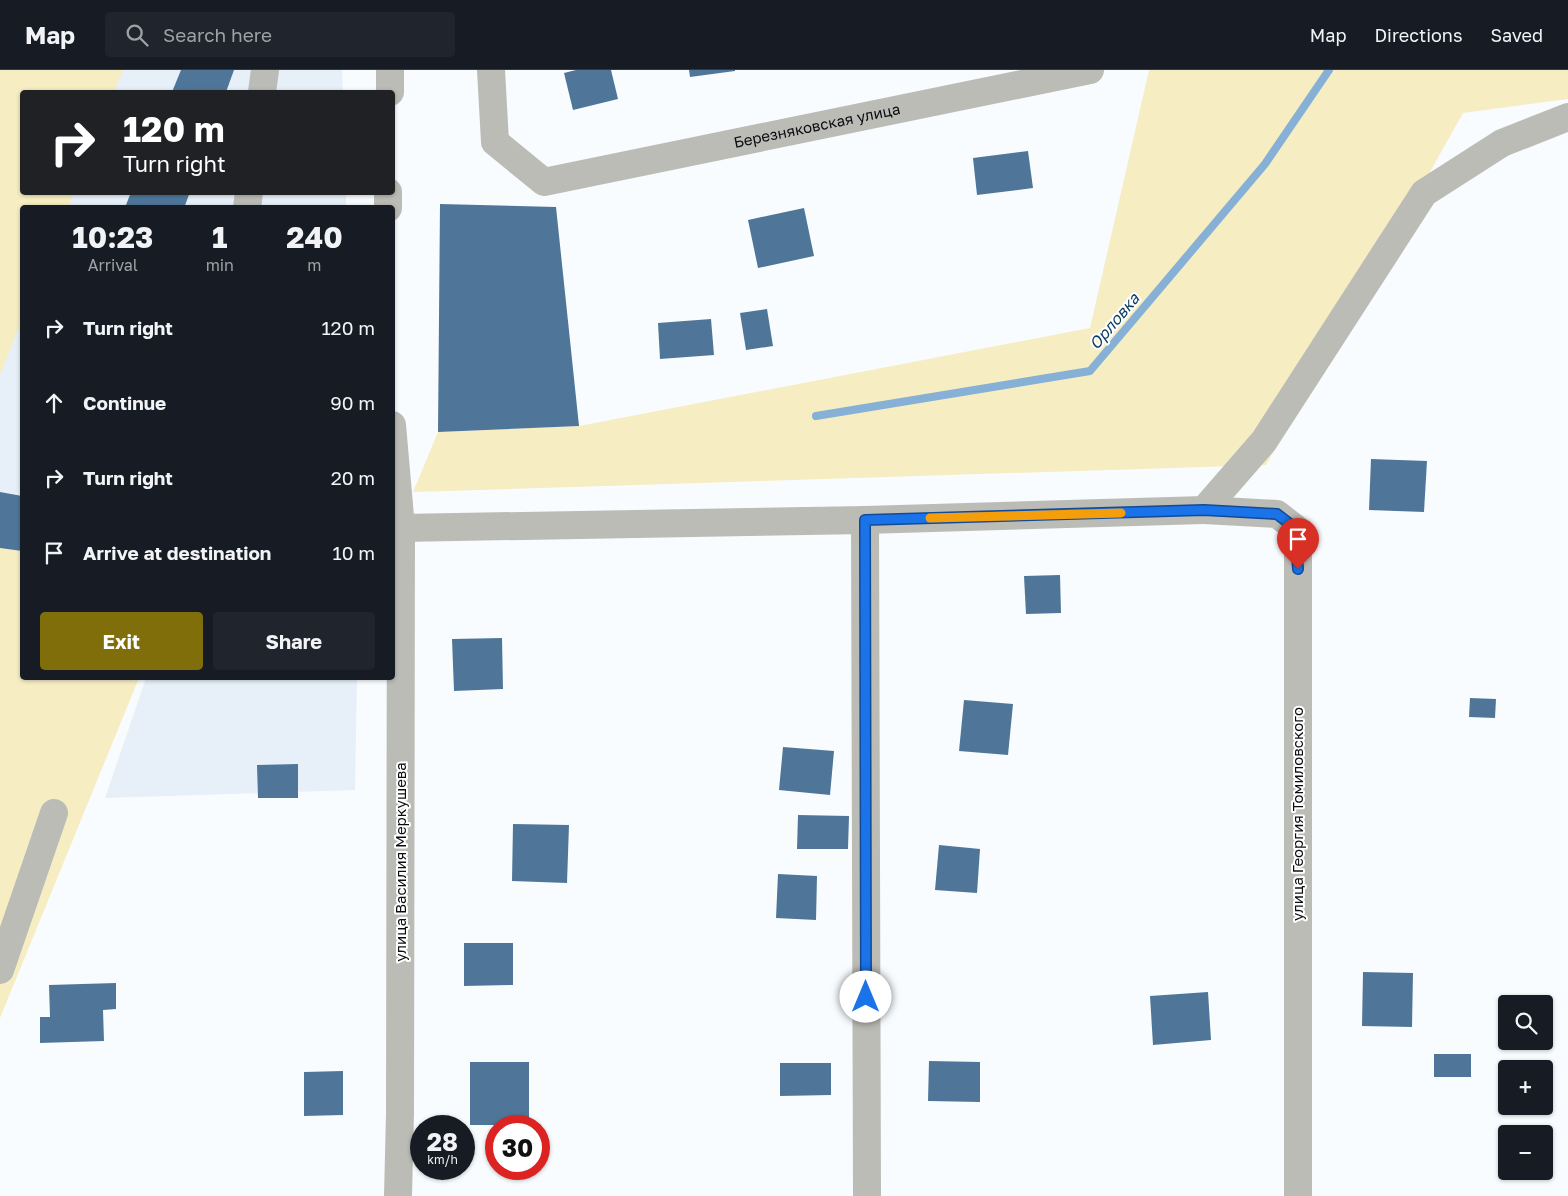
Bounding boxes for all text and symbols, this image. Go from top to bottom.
search box [105,12,455,57]
text: Map [25,20,75,49]
icon: search [123,21,151,49]
text: Search here [163,23,272,46]
text: Map [1310,24,1346,46]
text: Directions [1374,24,1462,46]
text: Saved [1490,24,1543,46]
street label: Березняковская улица [732,99,902,151]
text: 120 m [123,108,225,150]
icon: right [40,110,105,175]
text: Turn right [123,150,226,177]
text: 10:23 [72,219,153,255]
text: 1 [212,219,228,255]
text: 240 [286,219,343,255]
text: Arrival [88,255,138,275]
text: min [206,255,234,275]
text: m [307,255,322,275]
water label: Орловка [1085,288,1144,353]
icon: right [40,314,68,342]
text: Turn right [83,316,173,339]
text: 120 m [321,316,375,339]
icon: ahead [40,389,68,417]
text: Continue [83,391,166,414]
text: 90 m [330,391,375,414]
icon: right [40,464,68,492]
text: Turn right [83,466,173,489]
text: 20 m [331,466,375,489]
pin [1277,518,1319,569]
icon: arrive [1284,525,1312,553]
icon: arrive [40,539,68,567]
text: Arrive at destination [83,541,271,564]
text: 10 m [332,541,375,564]
button: Exit [40,612,203,670]
button: Share [213,612,375,670]
street label: улица Георгия Томиловского [1288,707,1306,921]
street label: улица Василия Меркушева [391,762,409,962]
position arrow [839,970,891,1022]
map controls [1498,995,1553,1180]
button: search [1498,995,1553,1050]
button: + [1498,1060,1553,1115]
speed limit sign: 30 [485,1115,550,1180]
button: − [1498,1125,1553,1180]
text: 28 [427,1126,458,1157]
text: km/h [427,1152,458,1167]

